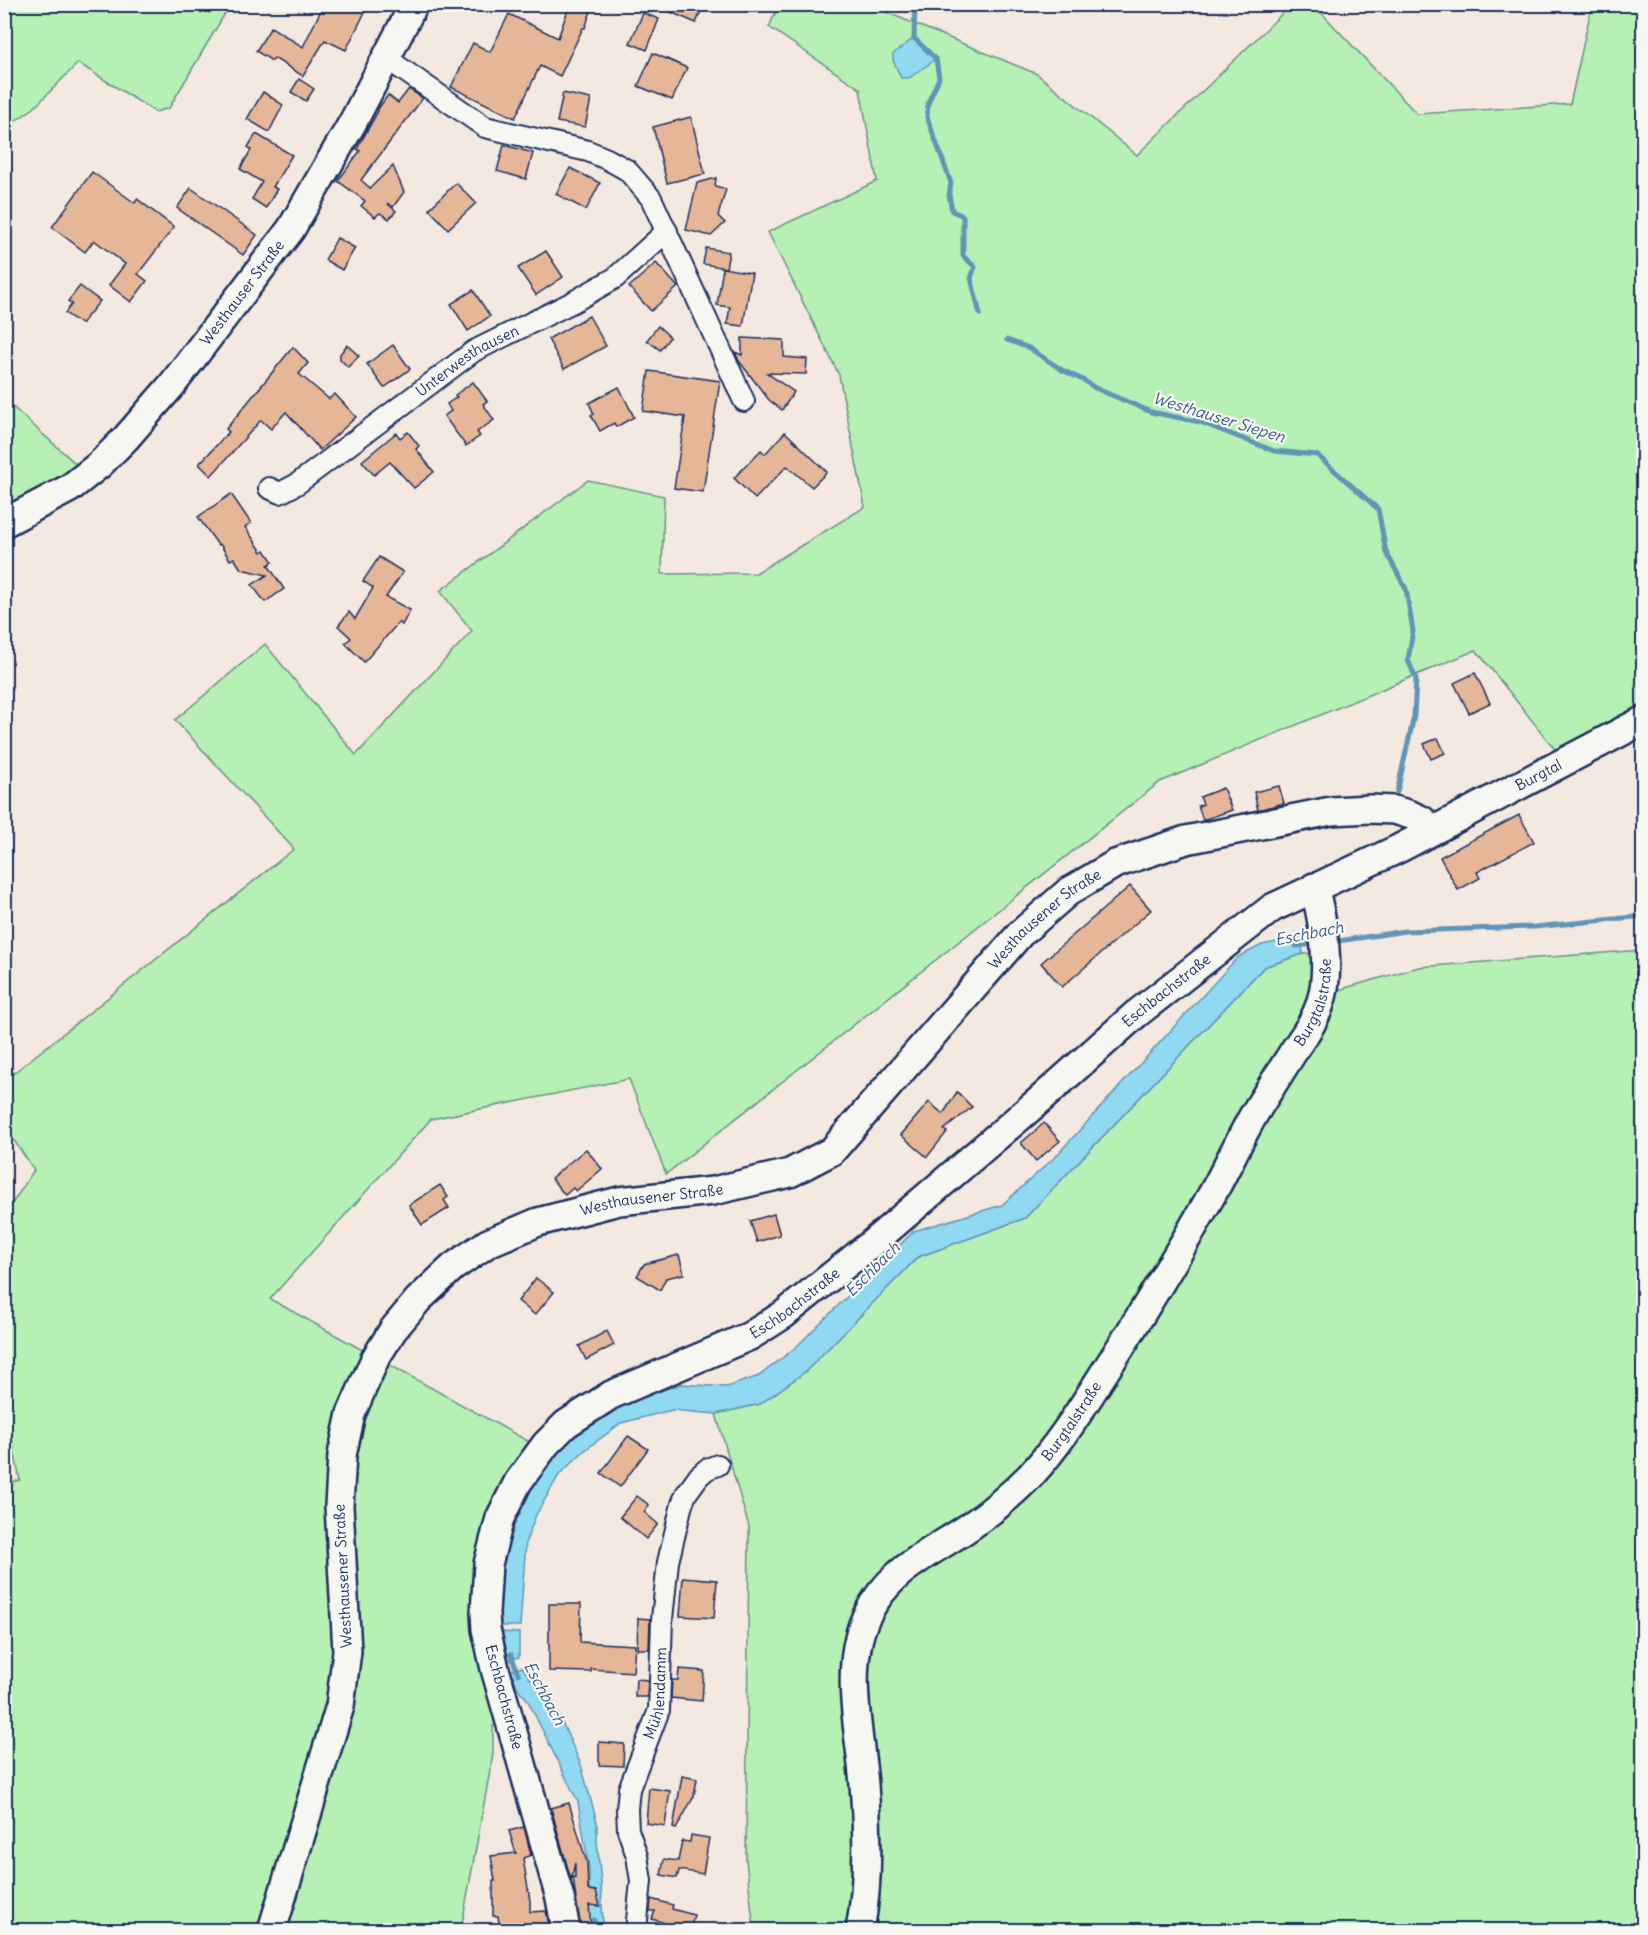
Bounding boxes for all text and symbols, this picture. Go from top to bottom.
street label: Westhauser Straße [196,236,288,349]
street label: Unterwesthausen [412,320,522,400]
water label: Westhauser Siepen [1150,387,1288,447]
street label: Burgtal [1512,755,1565,795]
street label: Westhausener Straße [984,865,1104,973]
water label: Eschbach [1273,916,1346,949]
street label: Eschbachstraße [1118,949,1214,1031]
street label: Burgtalstraße [1290,958,1335,1050]
street label: Westhausener Straße [578,1179,725,1220]
water label: Eschbach [840,1237,904,1301]
street label: Eschbachstraße [746,1263,843,1343]
street label: Burgtalstraße [1037,1378,1105,1465]
street label: Westhausener Straße [329,1504,356,1649]
street label: Eschbachstraße [481,1642,528,1751]
street label: Mühlendamm [639,1647,670,1742]
water label: Eschbach [520,1658,570,1729]

